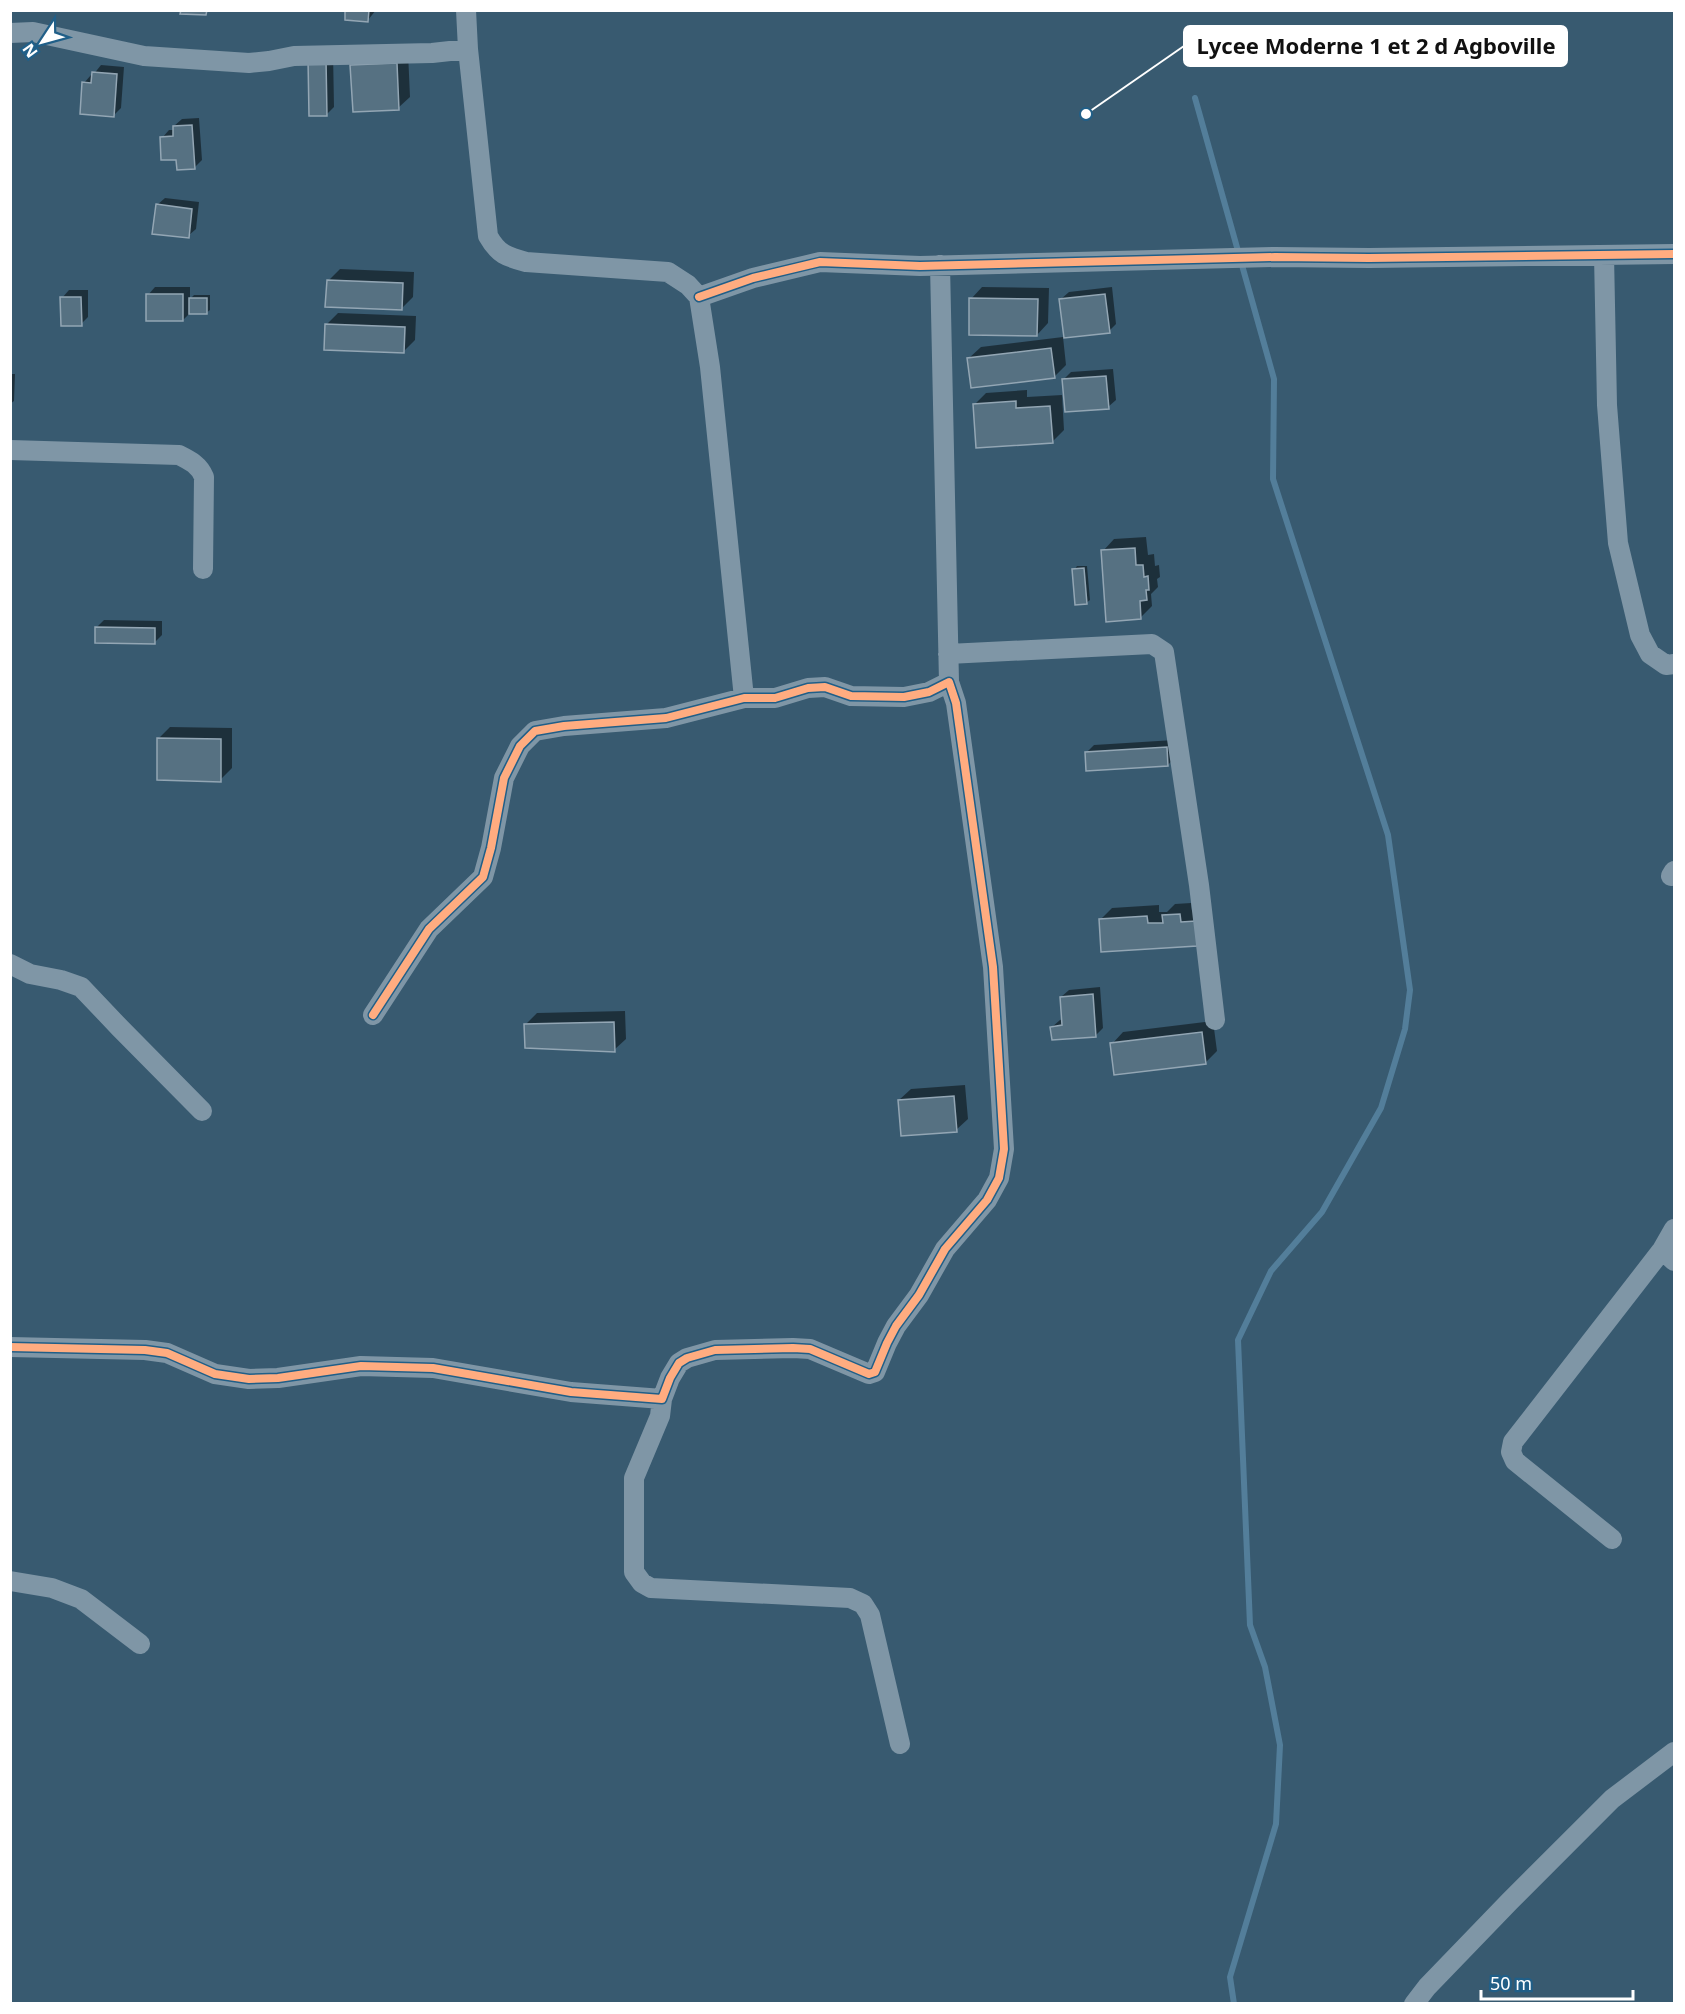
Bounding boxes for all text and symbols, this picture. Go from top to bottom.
north arrow [12,12,72,72]
callout: Lycee Moderne 1 et 2 d Agboville [1184,26,1567,66]
text: Lycee Moderne 1 et 2 d Agboville [1196,30,1556,60]
text: N [17,39,43,63]
scale bar [1481,1963,1632,2001]
text: 50 m [1490,1971,1532,1995]

